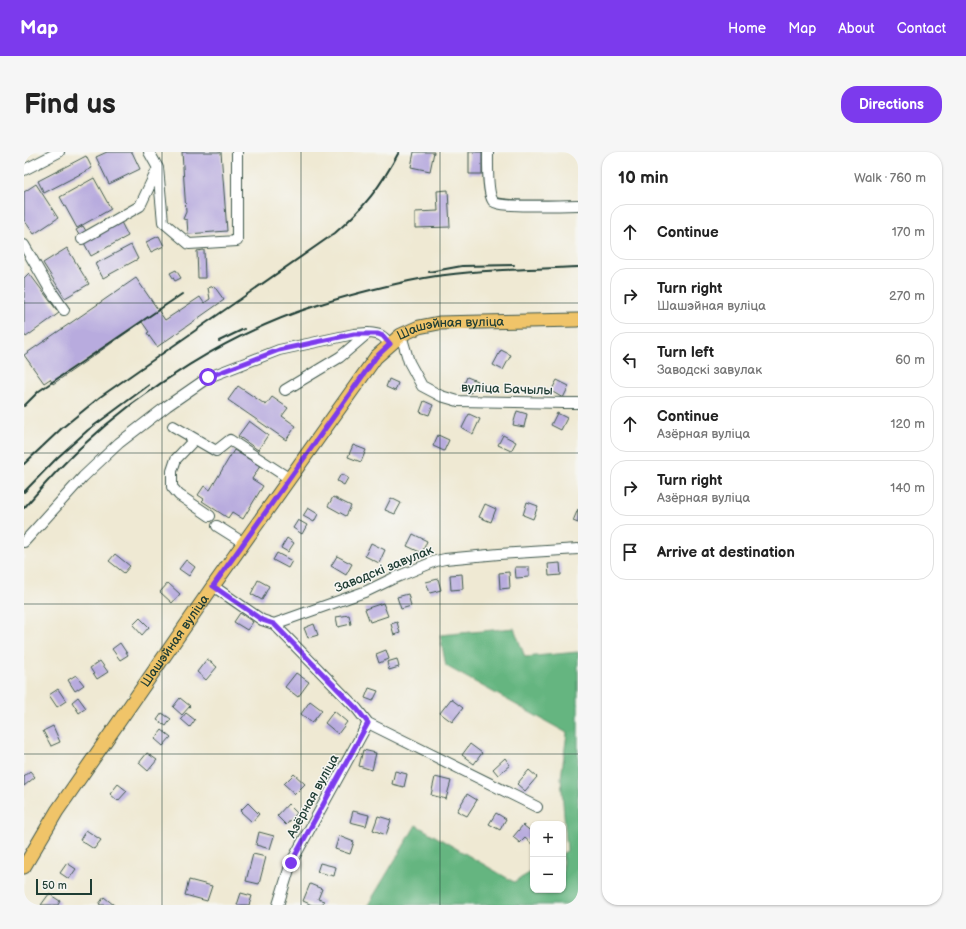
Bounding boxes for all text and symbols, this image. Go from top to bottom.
text: Map [20,17,58,40]
text: Home [728,20,766,37]
text: Map [788,20,816,37]
text: About [838,20,875,37]
text: Contact [897,20,946,37]
button: Directions [841,86,942,123]
text: Find us [24,88,116,121]
text: 10 min [618,168,669,188]
text: Walk · 760 m [854,170,926,186]
icon: ahead [619,221,641,243]
text: Continue [657,223,719,242]
text: 170 m [892,224,925,240]
text: Turn right [657,279,722,298]
icon: right [619,285,641,307]
text: 270 m [889,288,925,304]
text: Шашэйная вуліца [657,298,766,314]
street label: Шашэйная вуліца [394,314,505,344]
text: Turn left [657,343,714,362]
icon: left [619,349,641,371]
text: 60 m [895,352,925,368]
text: Заводскі завулак [657,362,762,378]
route start [199,368,217,386]
street label: вуліца Бачылы [461,379,553,399]
text: Continue [657,407,719,426]
icon: ahead [619,413,641,435]
text: 120 m [890,416,925,432]
text: Азёрная вуліца [657,426,750,442]
text: Turn right [657,471,722,490]
icon: right [619,477,641,499]
text: 140 m [890,480,925,496]
text: Азёрная вуліца [657,490,750,506]
icon: arrive [619,541,641,563]
street label: Заводскі завулак [332,542,436,596]
text: Arrive at destination [657,543,795,562]
street label: Шашэйная вуліца [137,591,213,690]
street label: Азёрная вуліца [283,751,343,841]
map controls [530,821,566,893]
button: + [530,821,566,857]
route end [282,854,300,872]
button: − [530,857,566,893]
scale bar [36,877,92,896]
text: 50 m [42,879,67,892]

